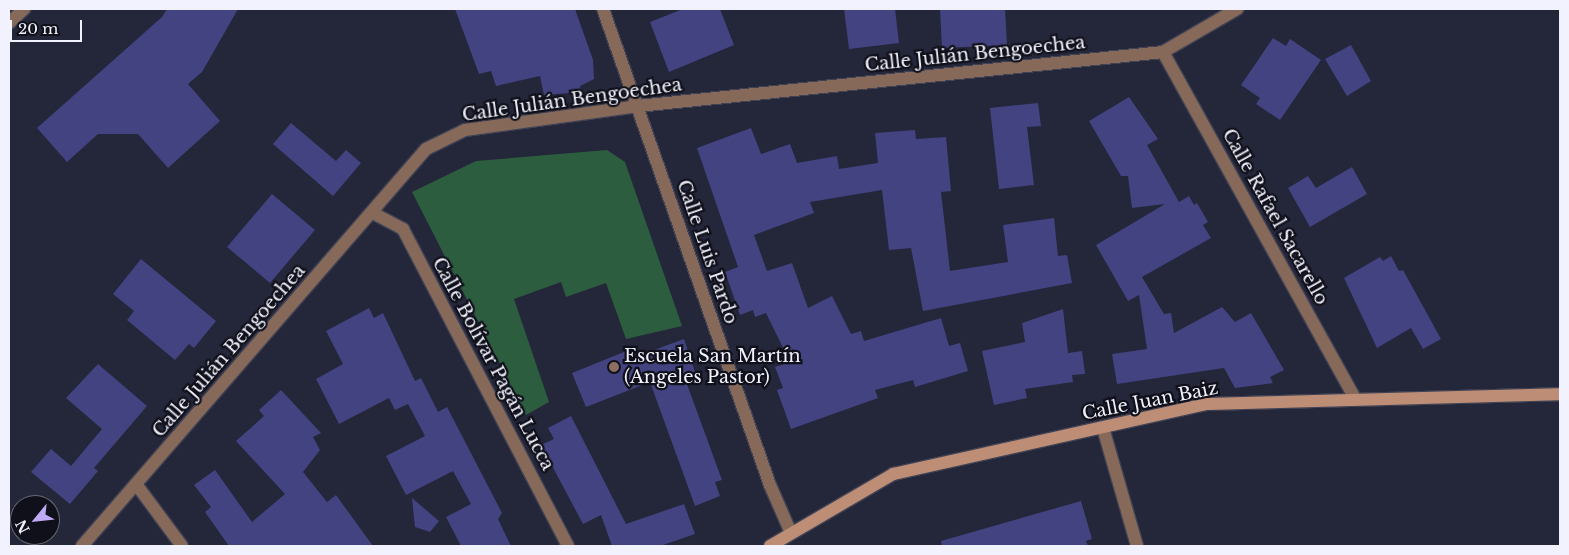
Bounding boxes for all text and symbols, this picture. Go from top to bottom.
scale bar [12,10,85,42]
text: 20 m [18,19,58,38]
street label: Calle Julián Bengoechea [864,32,1086,76]
street label: Calle Julián Bengoechea [461,74,683,126]
street label: Calle Rafael Sacarello [1218,125,1332,309]
street label: Calle Luis Pardo [672,177,742,327]
street label: Calle Bolívar Pagán Lucca [427,254,559,474]
street label: Calle Julián Bengoechea [148,260,310,442]
place label: Escuela San Martín (Angeles Pastor) [624,346,801,388]
marker: Escuela San Martín (Angeles Pastor) [608,361,620,373]
street label: Calle Juan Baiz [1080,377,1220,425]
north arrow [10,495,60,545]
text: N [12,517,34,537]

